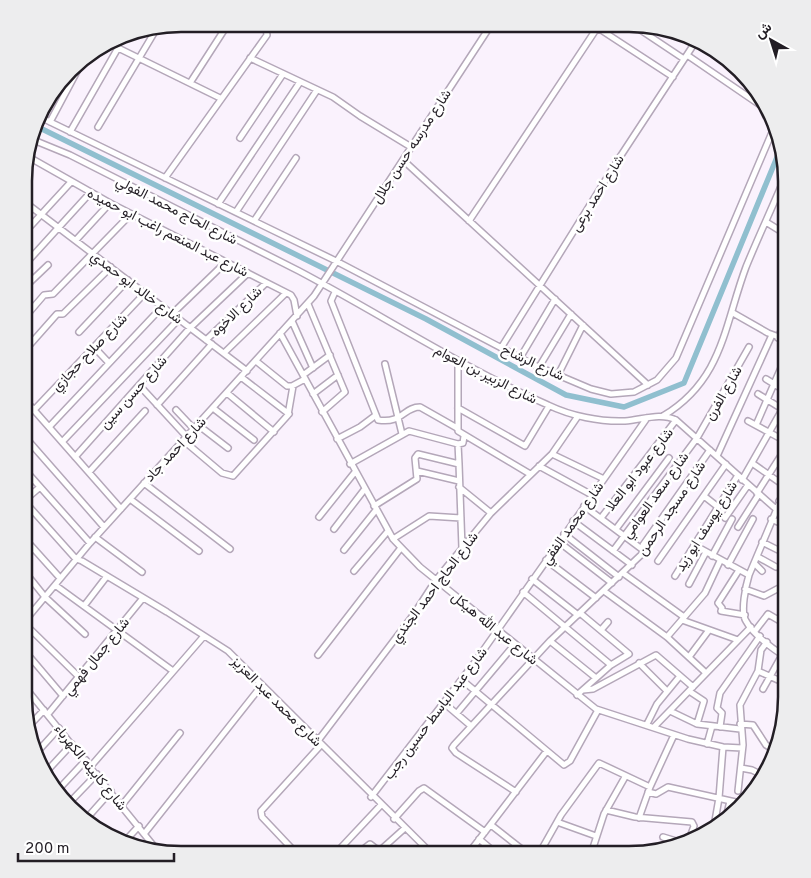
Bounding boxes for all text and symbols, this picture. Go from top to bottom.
north arrow [746,15,796,65]
text: ش [752,19,776,43]
street label: شارع مدرسه حسن جلال [369,86,456,208]
street label: شارع احمد برعى [568,152,630,236]
street label: شارع الحاج محمد الفولي [112,173,240,251]
street label: شارع عبد المنعم راغب ابو حميده [83,185,251,282]
street label: شارع خالد ابو حمدي [85,248,185,330]
street label: شارع الاخوه [208,283,267,341]
street label: شارع صلاح حجازي [49,311,133,397]
street label: شارع الرشاح [498,341,566,386]
street label: شارع الزبير بن العوام [431,342,539,409]
street label: شارع حسن سين [97,353,172,434]
street label: شارع الفرن [702,363,748,425]
street label: شارع احمد جاد [142,414,211,487]
street label: شارع عبود ابو العلا [603,425,679,515]
street label: شارع سعد العوامي [619,449,695,544]
street label: شارع مسجد الرحمن [634,458,711,560]
street label: شارع يوسف ابو زيد [673,478,743,576]
street label: شارع محمد الفقي [538,479,610,570]
street label: شارع الحاج احمد الجندي [388,529,484,648]
street label: شارع عبد الله هيكل [447,588,541,670]
street label: شارع جمال فهمي [61,615,135,701]
street label: شارع عبد الباسط حسين رجب [381,644,492,784]
street label: شارع محمد عبد العزيز [226,653,325,752]
street label: شارع كابينه الكهرباء [49,722,130,815]
scale bar [18,830,174,862]
text: 200 m [25,840,70,859]

